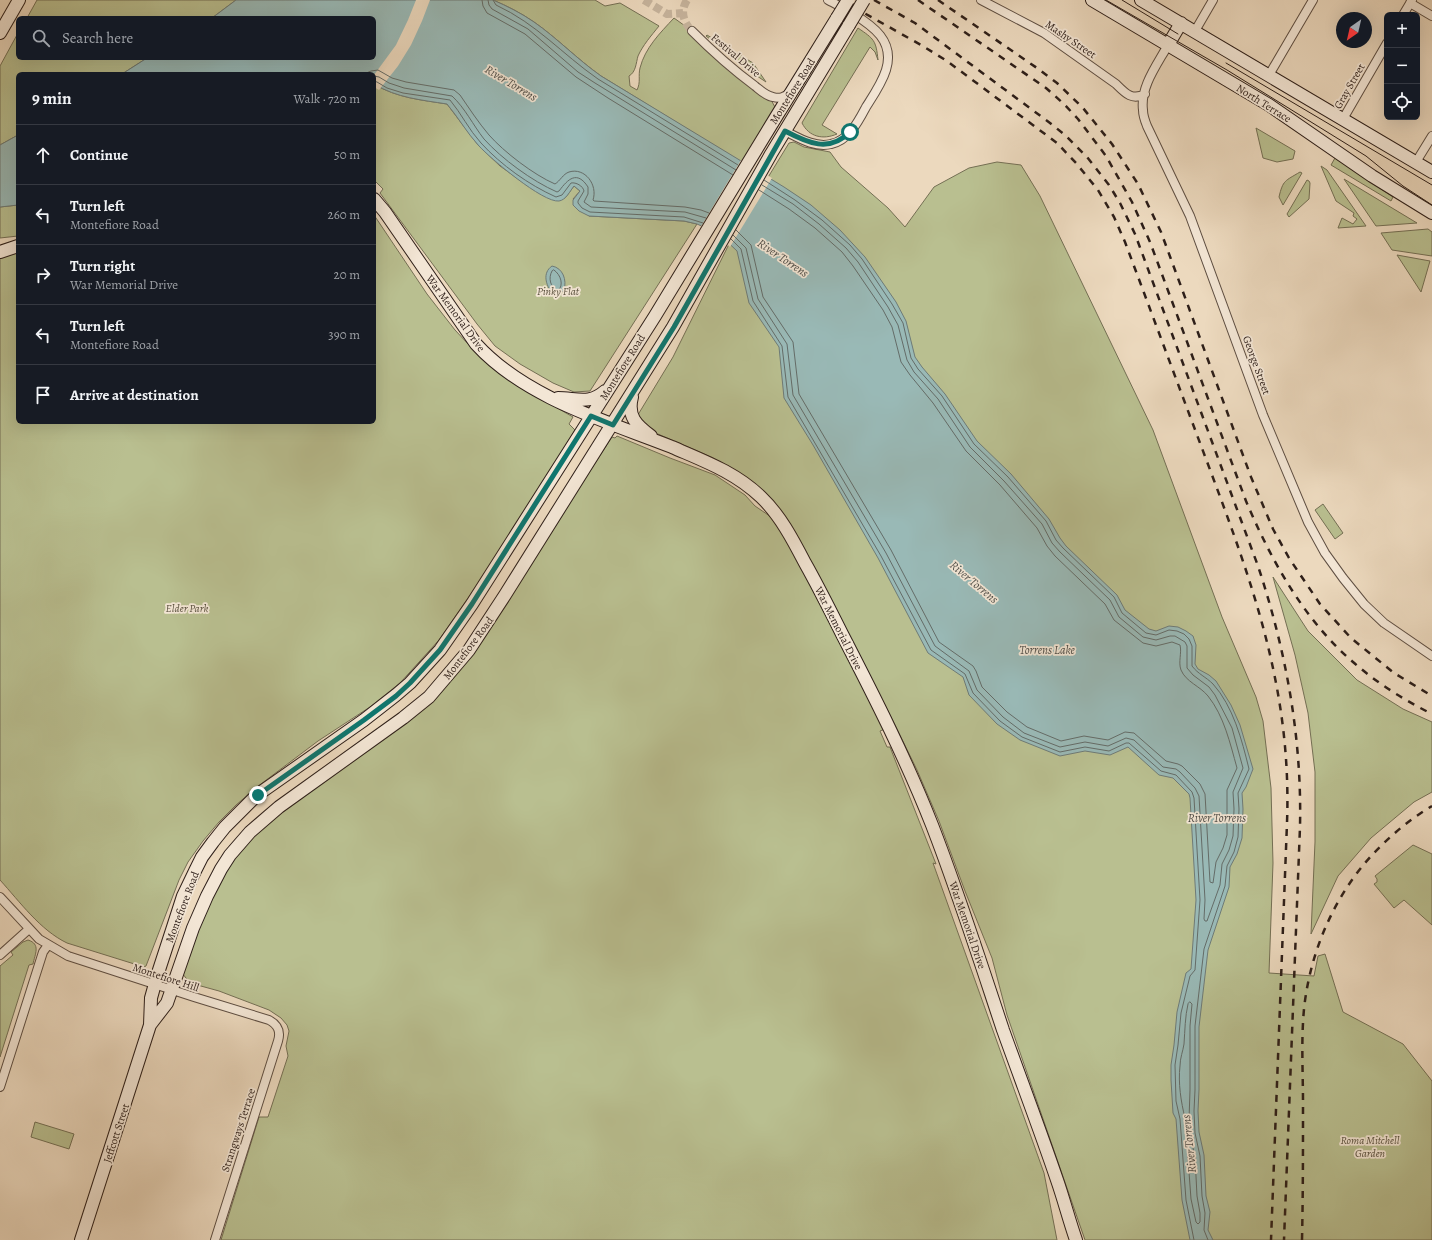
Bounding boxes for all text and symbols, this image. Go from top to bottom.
north arrow [1336,12,1372,48]
map controls [1384,12,1420,120]
button: + [1384,12,1420,48]
search box [16,16,376,60]
street label: Mashy Street [1042,17,1099,62]
icon: search [30,27,52,49]
text: Search here [62,28,133,48]
street label: Festival Drive [708,30,764,81]
button: − [1384,48,1420,84]
street label: Montefiore Road [766,55,819,127]
street label: Gray Street [1330,60,1369,112]
water label: River Torrens [482,61,540,105]
street label: North Terrace [1233,81,1294,126]
button: locate [1384,84,1420,120]
text: 9 min [32,87,72,110]
text: Walk · 720 m [294,90,360,107]
route start [841,123,859,141]
icon: ahead [32,144,54,166]
text: Continue [70,145,128,165]
text: 50 m [334,146,360,163]
text: Turn left [70,196,125,216]
icon: left [32,204,54,226]
text: 260 m [327,206,360,223]
text: Montefiore Road [70,216,159,233]
water label: River Torrens [754,235,812,281]
text: Turn right [70,256,135,276]
icon: right [32,264,54,286]
text: 20 m [334,266,360,283]
street label: War Memorial Drive [422,271,489,355]
text: War Memorial Drive [70,276,178,293]
park label: Pinky Flat [537,284,580,299]
text: Turn left [70,316,125,336]
icon: left [32,324,54,346]
text: 390 m [328,326,360,343]
street label: Montefiore Road [596,331,649,403]
street label: George Street [1239,334,1274,397]
text: Montefiore Road [70,336,159,353]
icon: arrive [32,384,54,406]
text: Arrive at destination [70,385,199,405]
water label: River Torrens [947,557,1001,607]
street label: War Memorial Drive [811,583,866,672]
park label: Elder Park [166,601,208,616]
street label: Montefiore Road [440,614,497,683]
water label: Torrens Lake [1019,642,1076,658]
route end [249,786,267,804]
water label: River Torrens [1188,810,1246,826]
street label: Montefiore Road [162,869,203,945]
street label: War Memorial Drive [945,878,990,971]
street label: Montefiore Hill [131,960,201,995]
street label: Strangways Terrace [218,1086,259,1174]
street label: Jeffcott Street [100,1101,133,1165]
water label: River Torrens [1178,1114,1200,1174]
park label: Roma Mitchell Garden [1341,1133,1400,1161]

